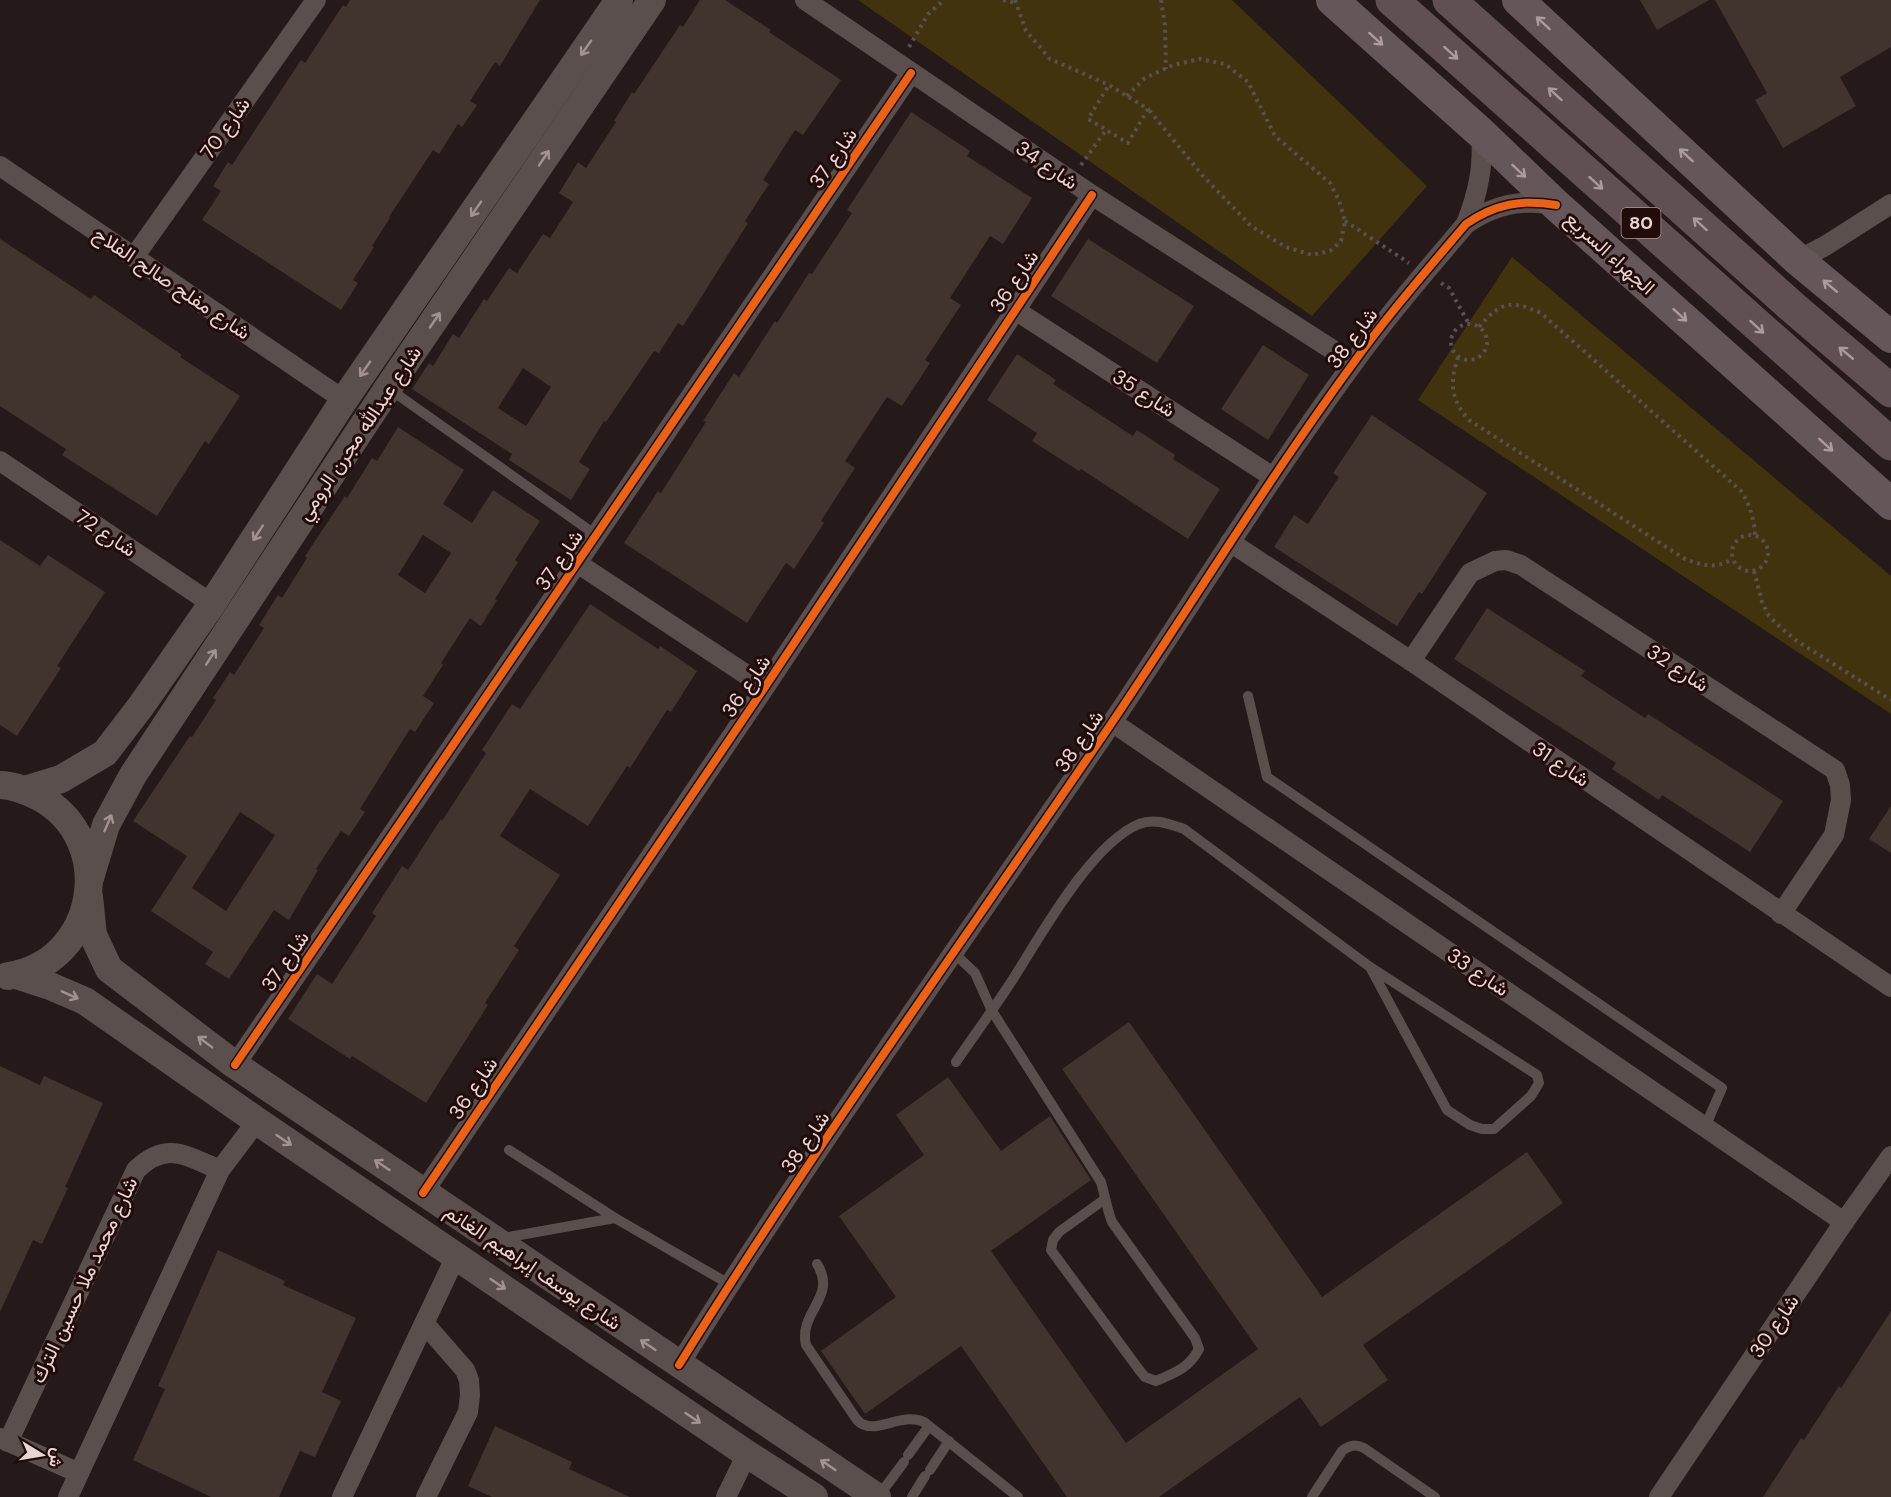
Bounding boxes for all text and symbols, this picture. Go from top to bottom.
one-way arrow [1535,16,1550,30]
one-way arrow [1368,32,1383,46]
one-way arrow [580,40,592,56]
one-way arrow [1443,46,1458,60]
one-way arrow [1547,87,1562,101]
street label: شارع 70 [194,92,256,165]
street label: شارع 37 [803,123,864,194]
street label: شارع 34 [1010,135,1083,196]
one-way arrow [1678,148,1693,163]
one-way arrow [538,151,550,167]
one-way arrow [1512,164,1527,178]
one-way arrow [1589,176,1604,190]
one-way arrow [470,200,482,216]
street label: الجهراء السريع [1559,206,1661,301]
road number: 80 [1622,208,1660,238]
one-way arrow [1693,217,1708,231]
street label: شارع مفلح صالح الفلاح [88,221,256,346]
street label: شارع 36 [984,245,1045,318]
one-way arrow [1822,280,1838,293]
street label: شارع 38 [1321,302,1384,374]
one-way arrow [1672,308,1687,322]
one-way arrow [428,311,441,328]
one-way arrow [1750,320,1765,334]
street label: شارع عبدالله مجرن الرومي [291,341,430,528]
one-way arrow [1839,346,1854,360]
one-way arrow [359,361,371,377]
street label: شارع 35 [1107,363,1180,424]
one-way arrow [1818,438,1833,452]
street label: شارع 72 [70,503,141,563]
one-way arrow [252,524,265,541]
street label: شارع 37 [529,525,590,596]
street label: شارع 32 [1641,638,1714,699]
one-way arrow [205,649,217,666]
street label: شارع 36 [716,650,777,723]
street label: شارع 38 [1049,705,1110,778]
street label: شارع 31 [1527,736,1595,793]
one-way arrow [103,814,114,832]
street label: شارع 37 [255,926,316,997]
street label: شارع 33 [1441,942,1514,1003]
one-way arrow [61,990,79,1001]
one-way arrow [197,1036,213,1049]
street label: شارع 36 [443,1052,504,1125]
street label: شارع 38 [775,1106,836,1179]
one-way arrow [275,1134,292,1146]
one-way arrow [374,1159,391,1171]
street label: شارع محمد ملا حسين الترك [25,1173,144,1388]
street label: شارع يوسف إبراهيم الغانم [439,1198,626,1337]
one-way arrow [489,1278,505,1290]
street label: شارع 30 [1743,1289,1805,1363]
one-way arrow [641,1339,657,1351]
one-way arrow [685,1412,701,1424]
north arrow [12,1425,72,1485]
text: ش [44,1446,68,1469]
one-way arrow [820,1458,837,1470]

